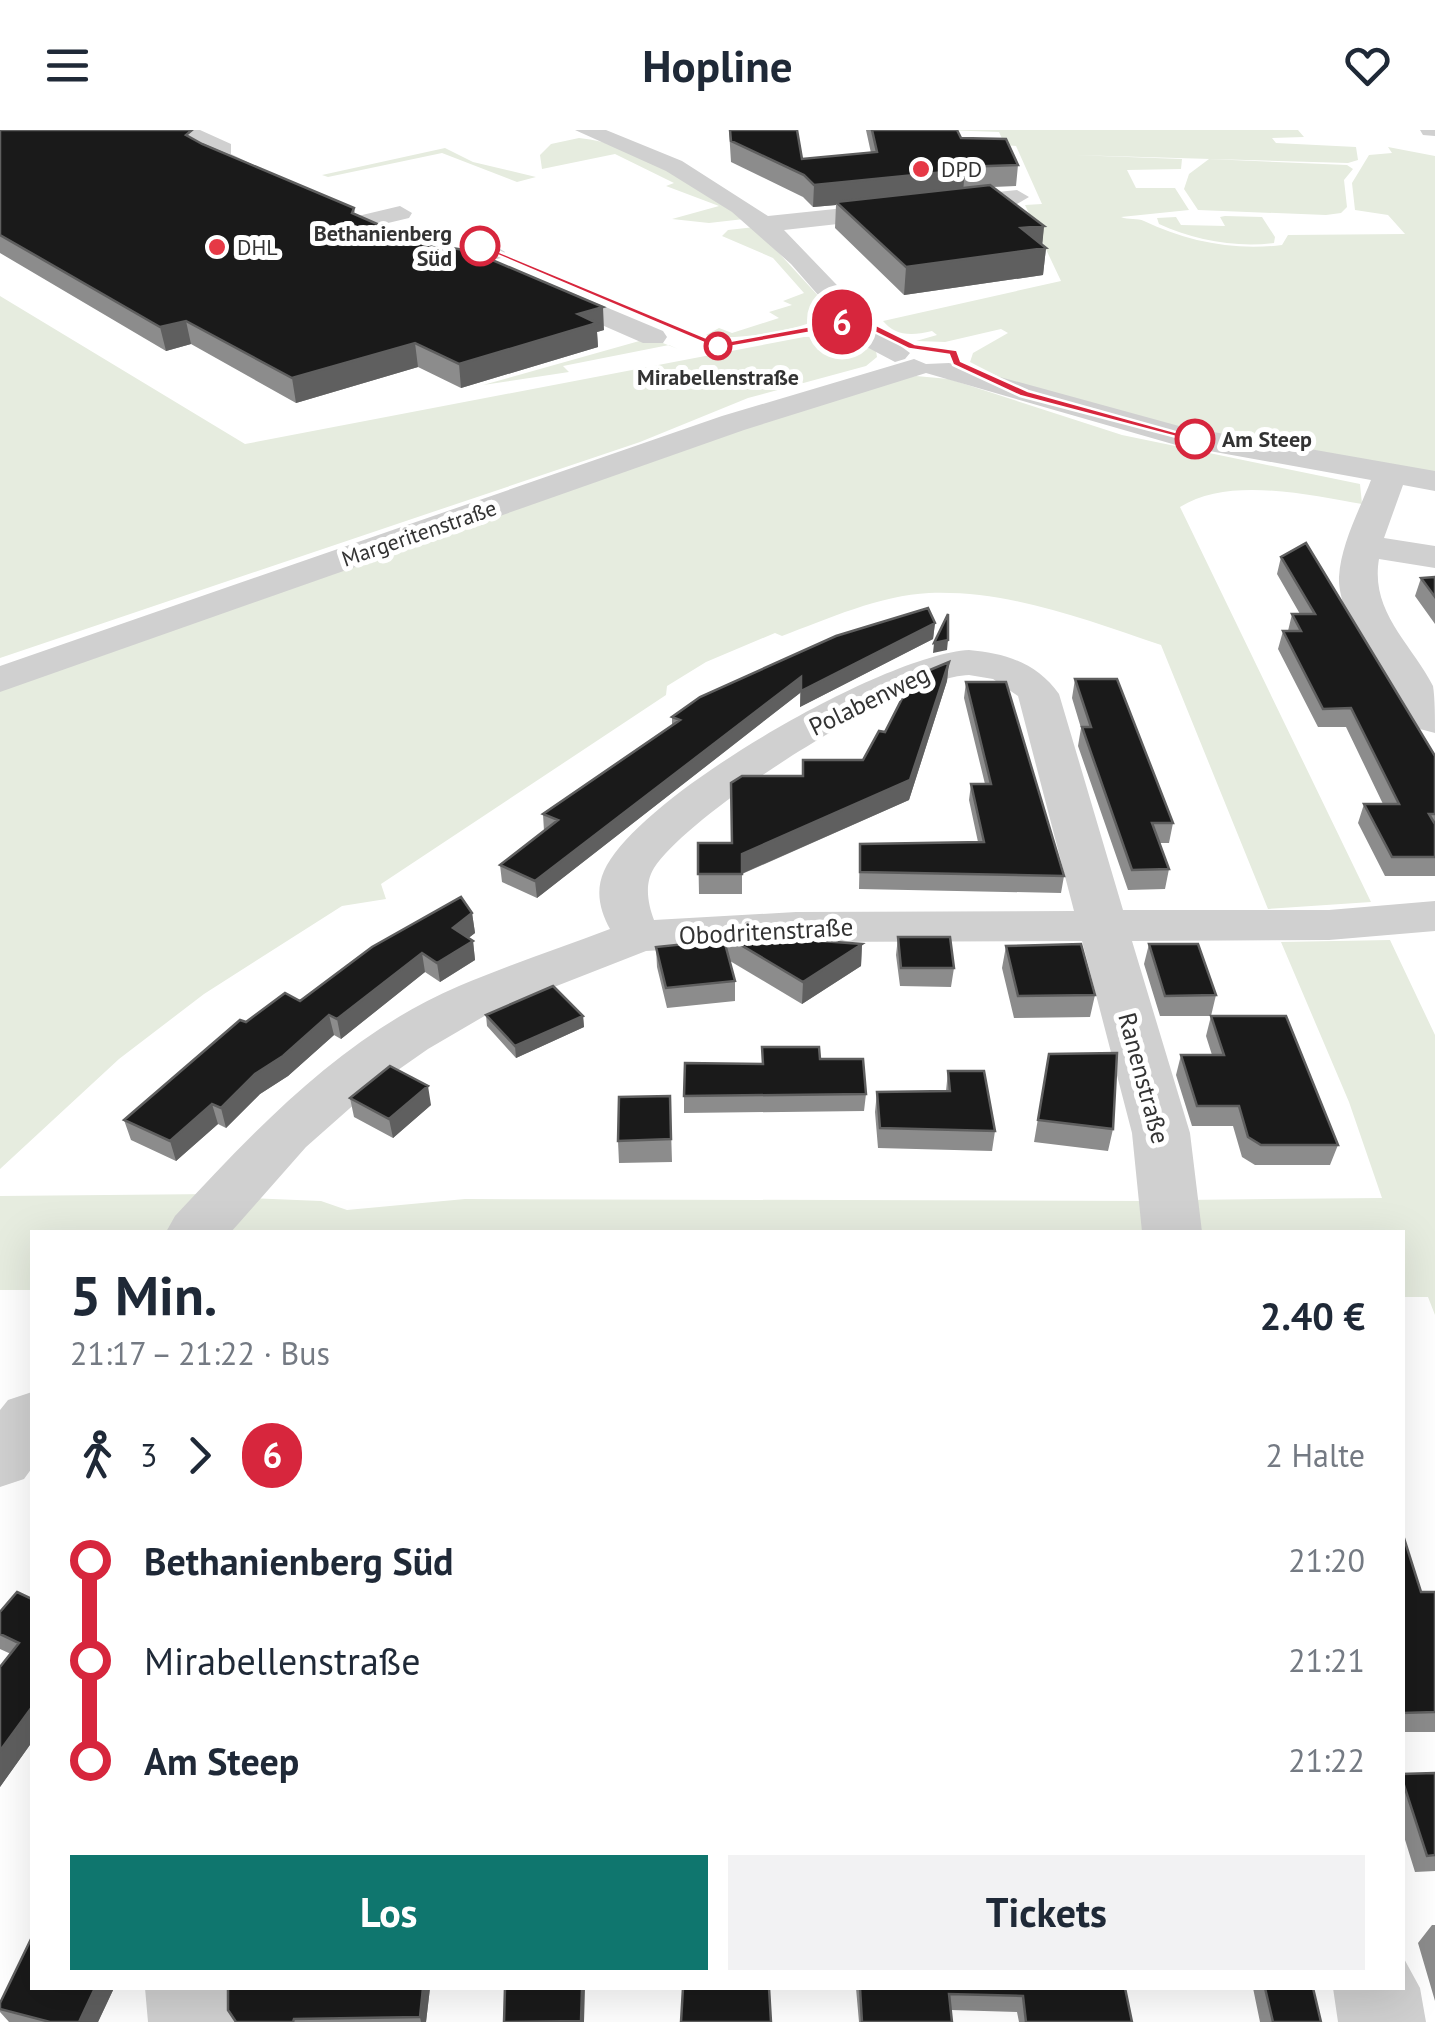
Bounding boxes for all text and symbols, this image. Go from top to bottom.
text: Hopline [642,36,793,94]
icon: menu [40,38,95,93]
icon: heart [1340,38,1395,93]
place label: DPD [941,155,982,183]
marker: DPD [910,158,932,180]
place label: Bethanienberg Süd [314,219,452,272]
marker: Bethanienberg Süd [461,227,499,265]
place label: DHL [237,233,278,261]
marker: DHL [206,236,228,258]
line badge: 6 [810,290,874,354]
text: 6 [832,299,852,345]
marker: Mirabellenstraße [705,333,731,359]
place label: Mirabellenstraße [637,363,799,391]
marker: Am Steep [1176,420,1214,458]
place label: Am Steep [1222,425,1312,453]
street label: Margeritenstraße [338,493,500,573]
street label: Polabenweg [804,657,934,743]
street label: Obodritenstraße [678,910,854,952]
street label: Ranenstraße [1111,1009,1177,1147]
text: 5 Min. [70,1259,217,1330]
text: 2.40 € [1260,1291,1365,1340]
text: 21:17 – 21:22 · Bus [70,1332,330,1374]
icon: walk [70,1428,125,1483]
icon: forward [172,1428,227,1483]
text: 6 [262,1432,282,1478]
text: 3 [140,1434,157,1476]
text: 2 Halte [1266,1434,1365,1476]
text: Bethanienberg Süd [144,1536,454,1585]
text: 21:20 [1288,1539,1365,1581]
text: Mirabellenstraße [144,1636,421,1685]
text: 21:21 [1288,1639,1365,1681]
text: Am Steep [144,1736,299,1785]
text: 21:22 [1288,1739,1365,1781]
button: Los [70,1855,708,1970]
button: Tickets [728,1855,1365,1970]

